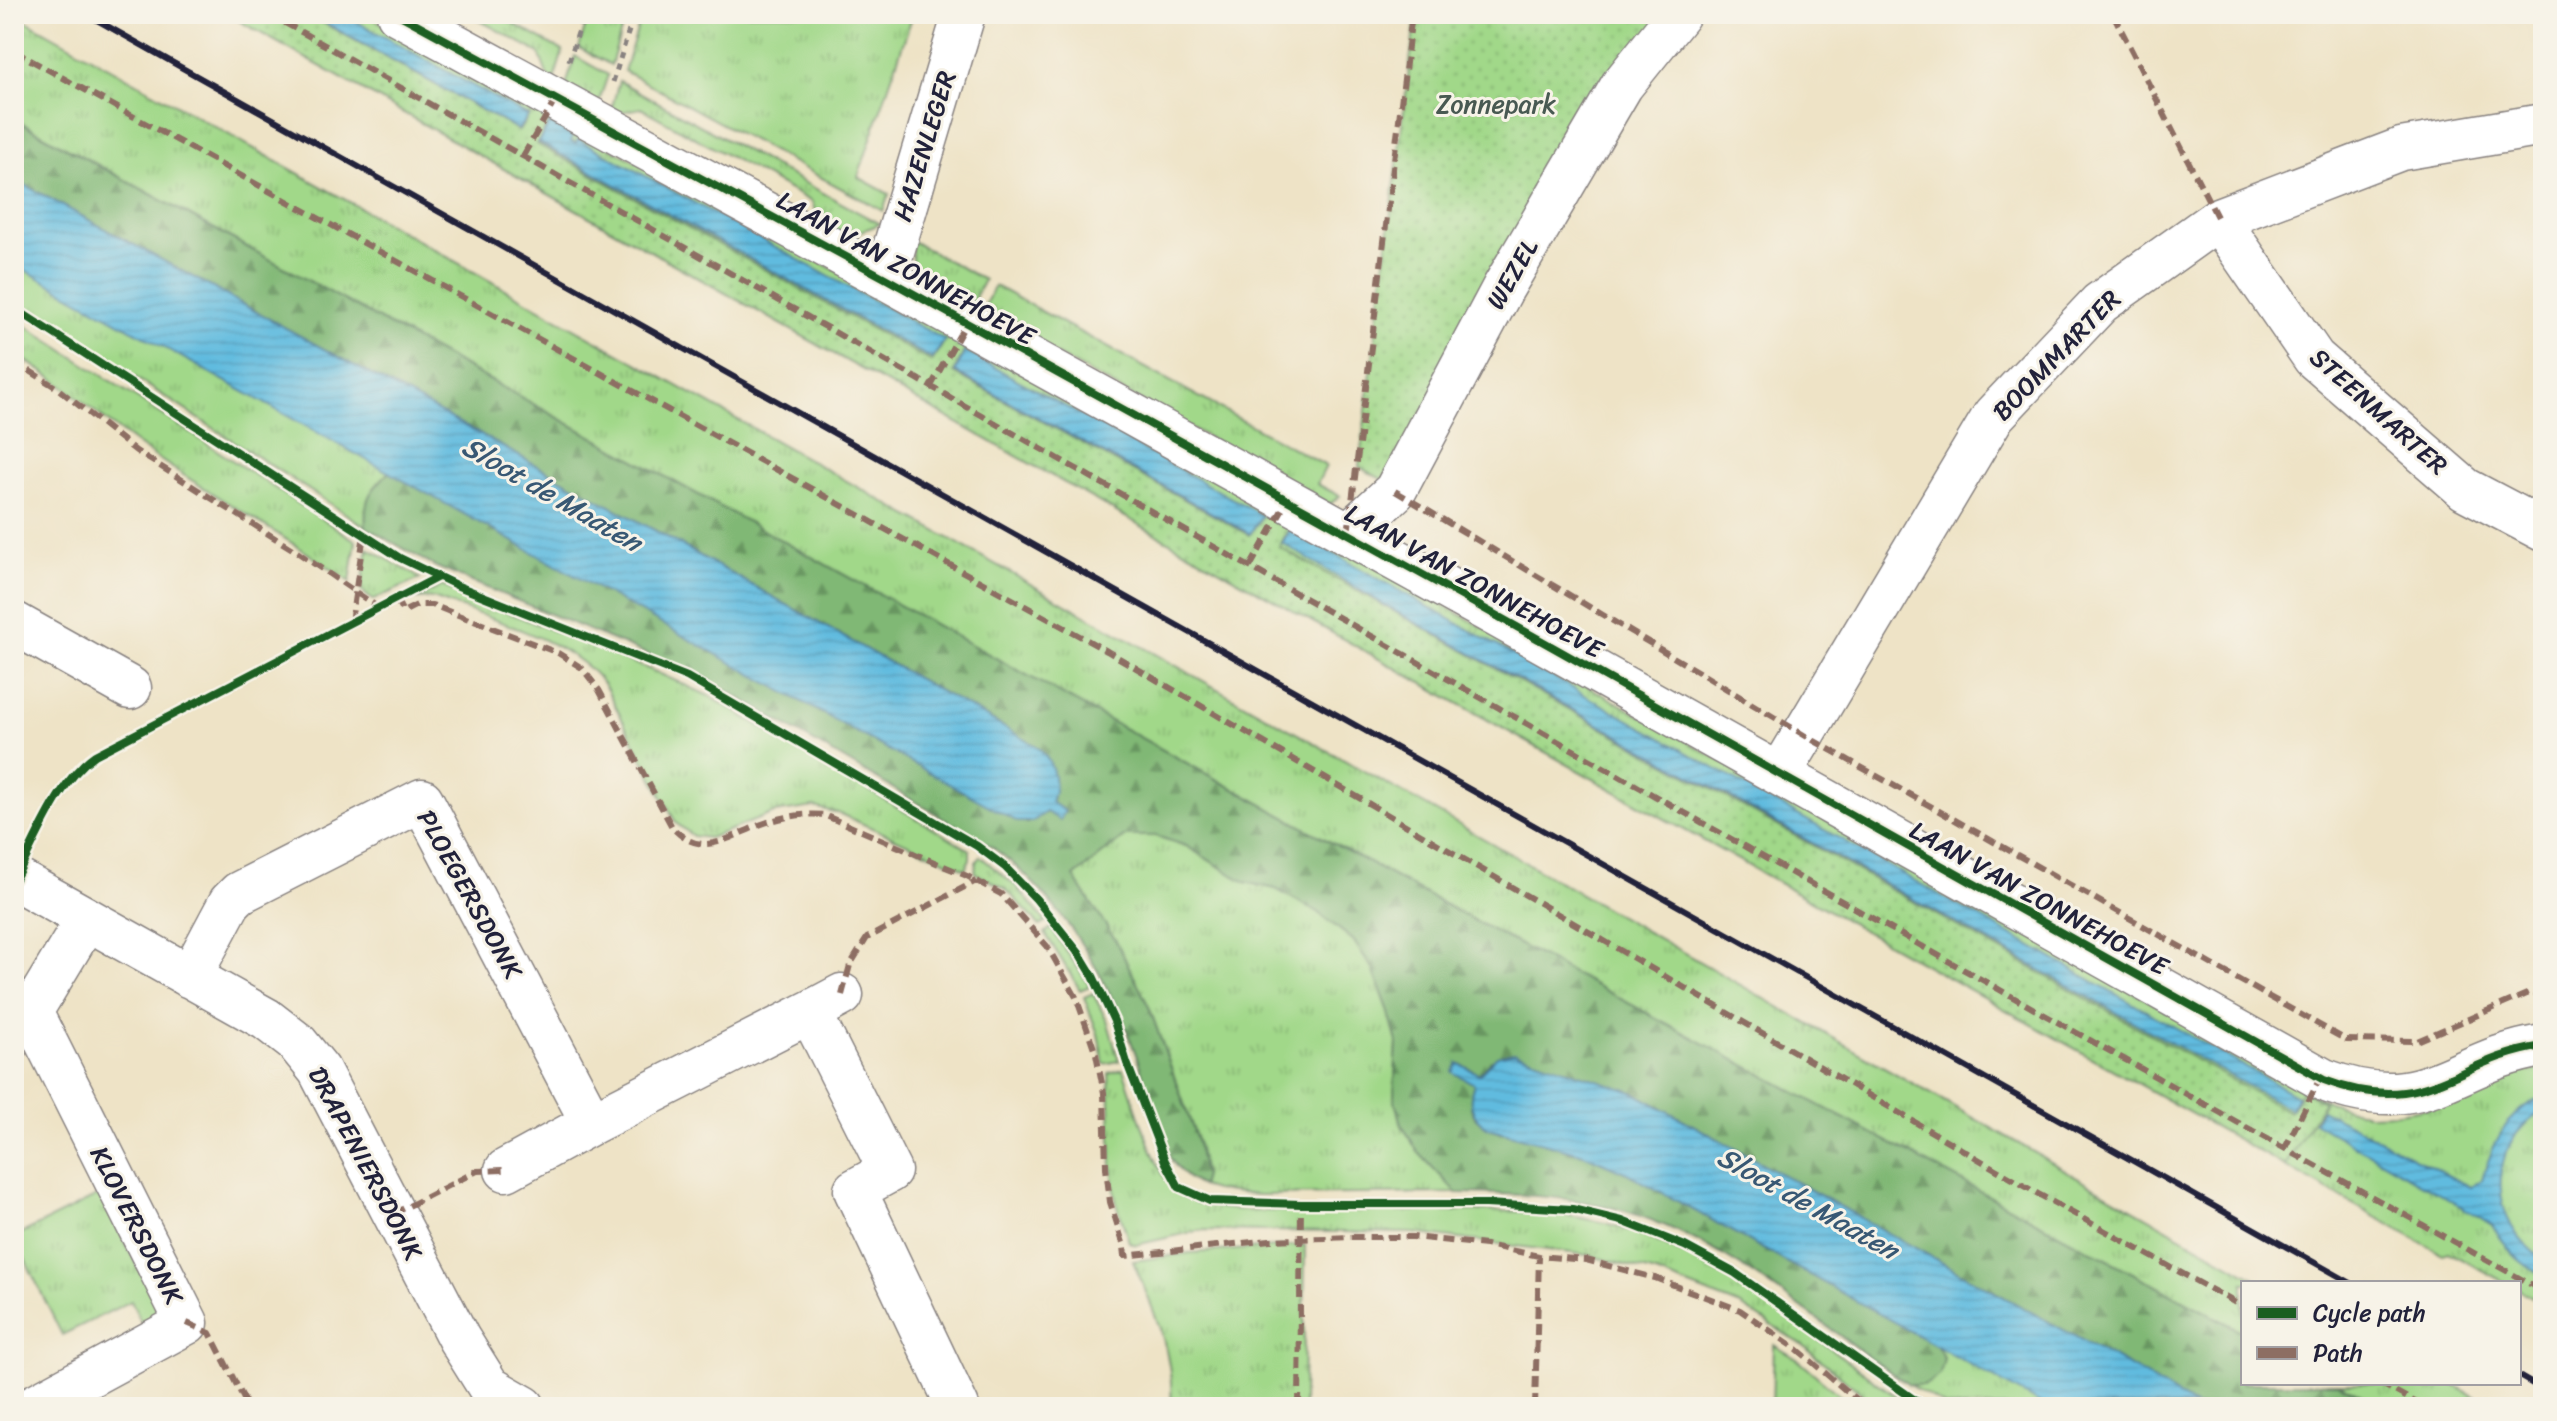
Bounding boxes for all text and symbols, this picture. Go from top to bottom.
street label: HAZENLEGER [879,65,969,227]
park label: Zonnepark [1436,81,1556,127]
street label: LAAN VAN ZONNEHOEVE [768,178,1045,359]
street label: WEZEL [1473,230,1551,318]
street label: BOOMMARTER [1980,278,2132,432]
street label: STEENMARTER [2299,336,2459,487]
water label: Sloot de Maaten [453,423,654,567]
street label: LAAN VAN ZONNEHOEVE [1336,491,1613,672]
street label: PLOEGERSDONK [404,801,536,988]
street label: LAAN VAN ZONNEHOEVE [1901,808,2178,989]
street label: DRAPENIERSDONK [295,1058,437,1269]
water label: Sloot de Maaten [1708,1133,1910,1275]
street label: KLOVERSDONK [77,1138,197,1314]
legend [2241,1281,2521,1385]
text: Cycle path [2313,1292,2426,1334]
text: Path [2313,1332,2363,1374]

